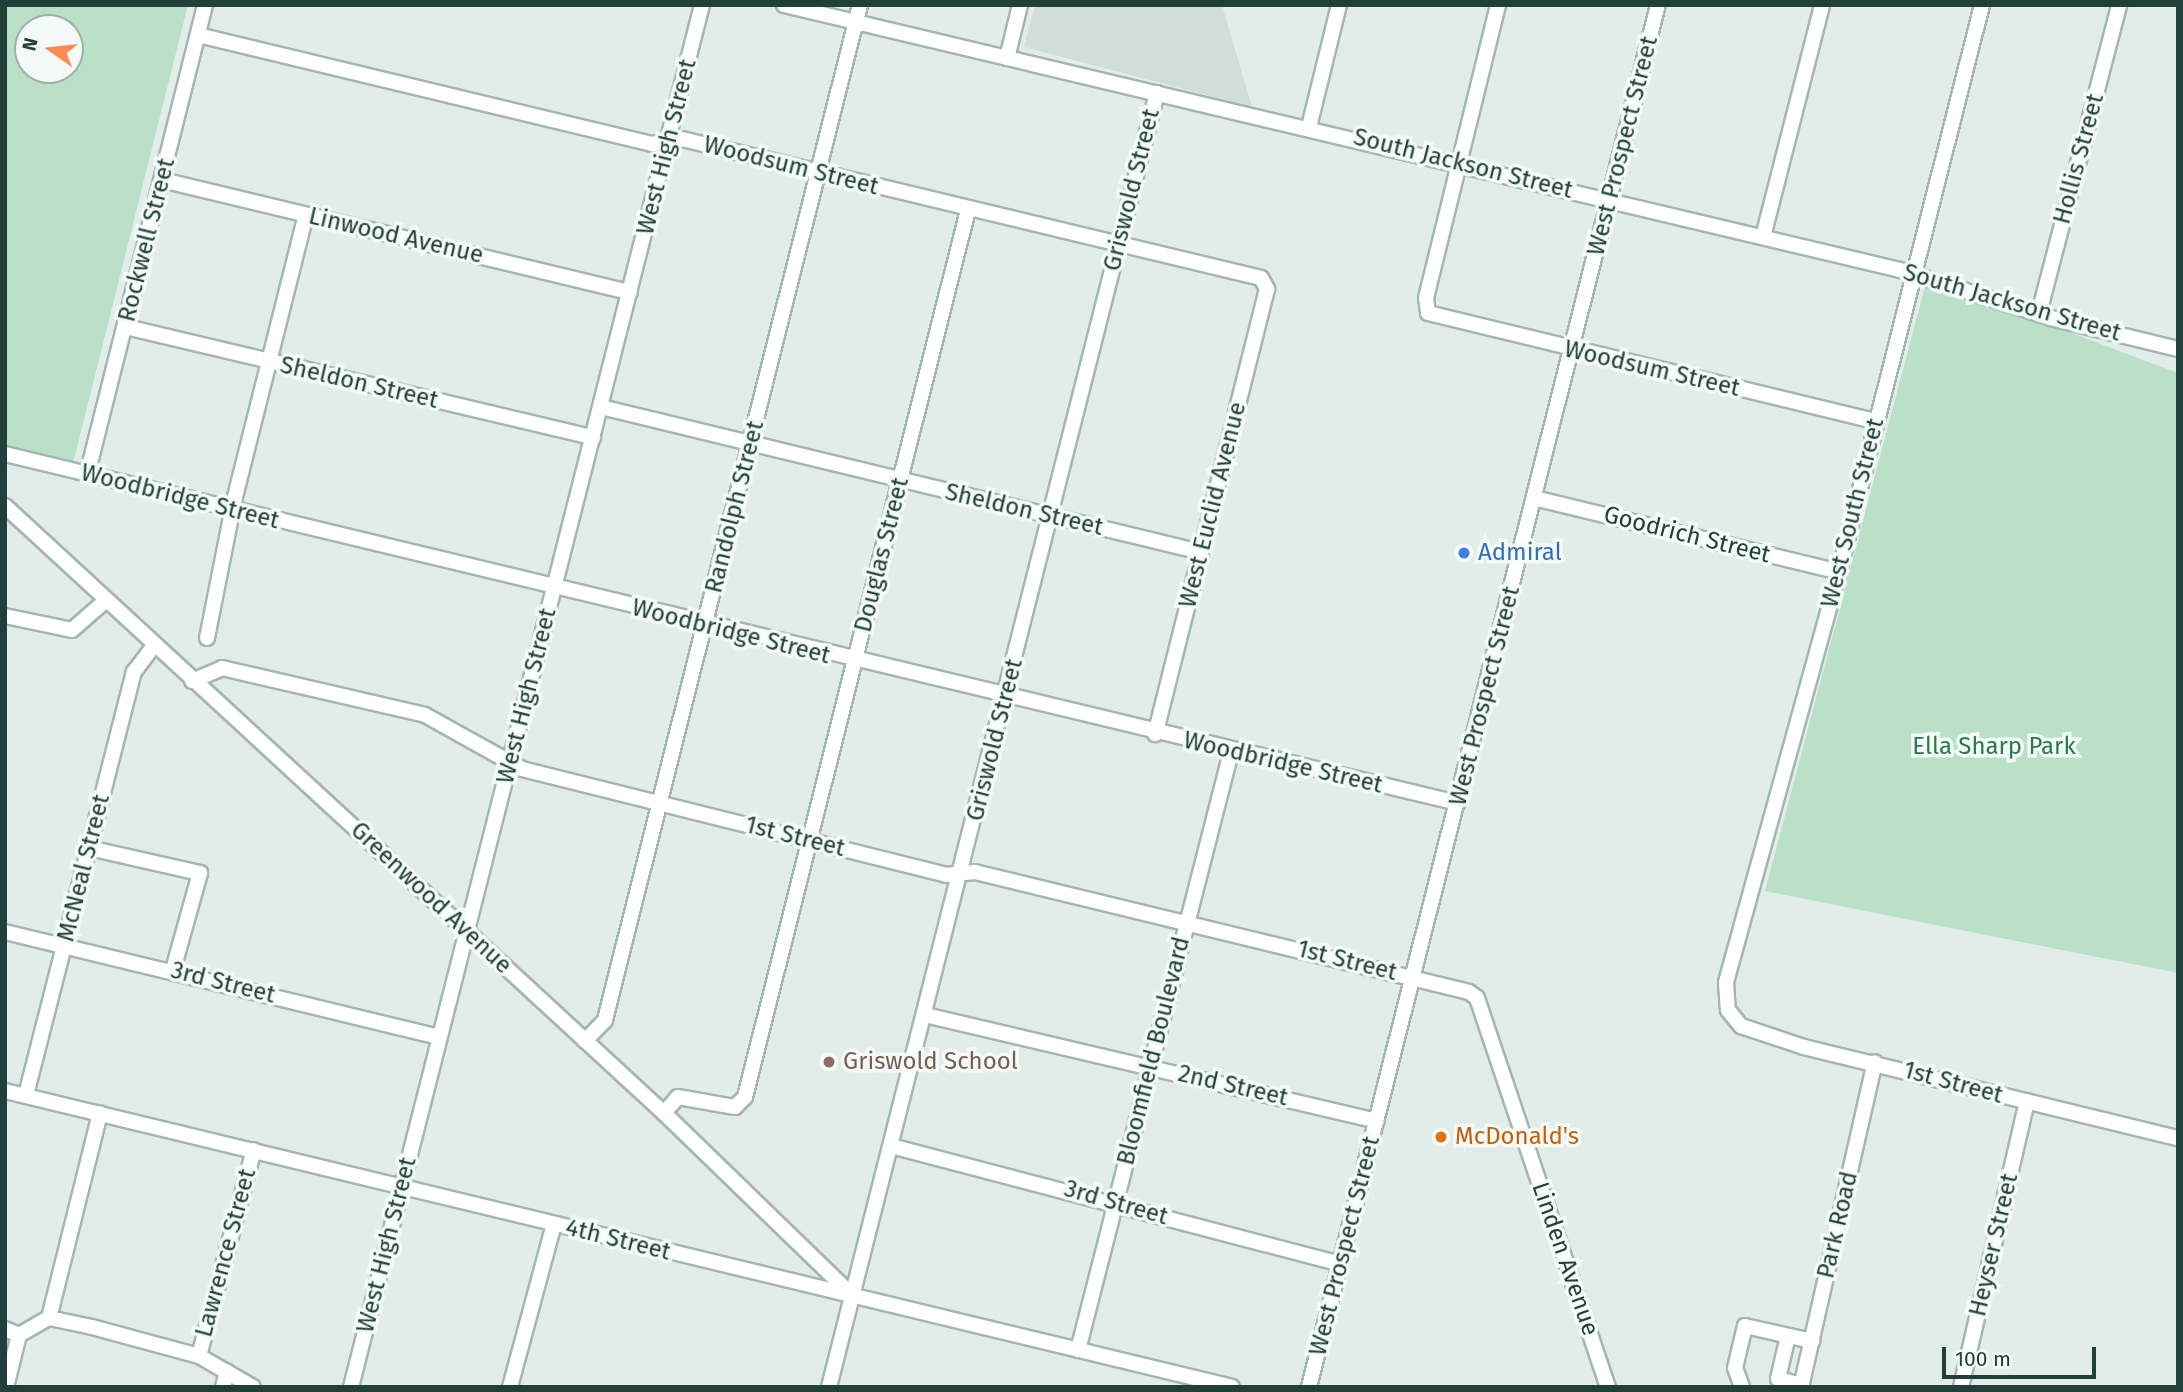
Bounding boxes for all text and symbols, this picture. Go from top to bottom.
north arrow [14,14,84,84]
street label: West Prospect Street [1582,33,1664,259]
text: N [17,35,43,53]
street label: West High Street [631,56,703,238]
street label: Hollis Street [2048,91,2110,227]
street label: Griswold Street [1098,106,1166,274]
street label: South Jackson Street [1350,123,1576,205]
street label: Woodsum Street [701,130,881,202]
street label: Rockwell Street [113,155,181,325]
street label: Linwood Avenue [306,202,486,270]
street label: South Jackson Street [1900,258,2124,348]
street label: Woodsum Street [1561,335,1743,403]
street label: Sheldon Street [277,351,441,415]
street label: West Euclid Avenue [1174,399,1252,611]
street label: West South Street [1816,415,1890,611]
street label: Randolph Street [700,418,770,596]
street label: Woodbridge Street [78,458,282,536]
street label: Douglas Street [849,475,915,635]
street label: Sheldon Street [942,478,1106,542]
street label: Goodrich Street [1601,500,1773,570]
place label: Admiral [1478,539,1562,567]
marker: Admiral [1456,545,1472,561]
street label: West Prospect Street [1444,583,1526,809]
street label: Woodbridge Street [629,593,833,671]
street label: West High Street [491,605,563,787]
street label: Griswold Street [961,656,1029,824]
street label: Woodbridge Street [1181,726,1385,800]
park label: Ella Sharp Park [1912,733,2076,761]
street label: McNeal Street [52,791,116,945]
street label: 1st Street [742,811,848,863]
street label: Greenwood Avenue [345,816,517,980]
street label: Bloomfield Boulevard [1112,934,1196,1168]
street label: 1st Street [1294,935,1400,987]
street label: 3rd Street [168,956,278,1010]
place label: Griswold School [843,1048,1018,1076]
marker: Griswold School [821,1054,837,1070]
street label: 1st Street [1900,1056,2006,1110]
street label: 2nd Street [1175,1059,1291,1113]
place label: McDonald's [1455,1123,1579,1151]
marker: McDonald's [1433,1129,1449,1145]
street label: West Prospect Street [1304,1133,1386,1359]
street label: West High Street [351,1154,423,1336]
street label: Lawrence Street [190,1166,262,1340]
street label: Park Road [1812,1169,1864,1281]
street label: Heyser Street [1964,1171,2024,1319]
street label: 3rd Street [1061,1175,1171,1231]
street label: Linden Avenue [1525,1179,1605,1339]
street label: 4th Street [563,1213,673,1267]
scale bar [1945,1332,2099,1376]
text: 100 m [1955,1346,2011,1372]

